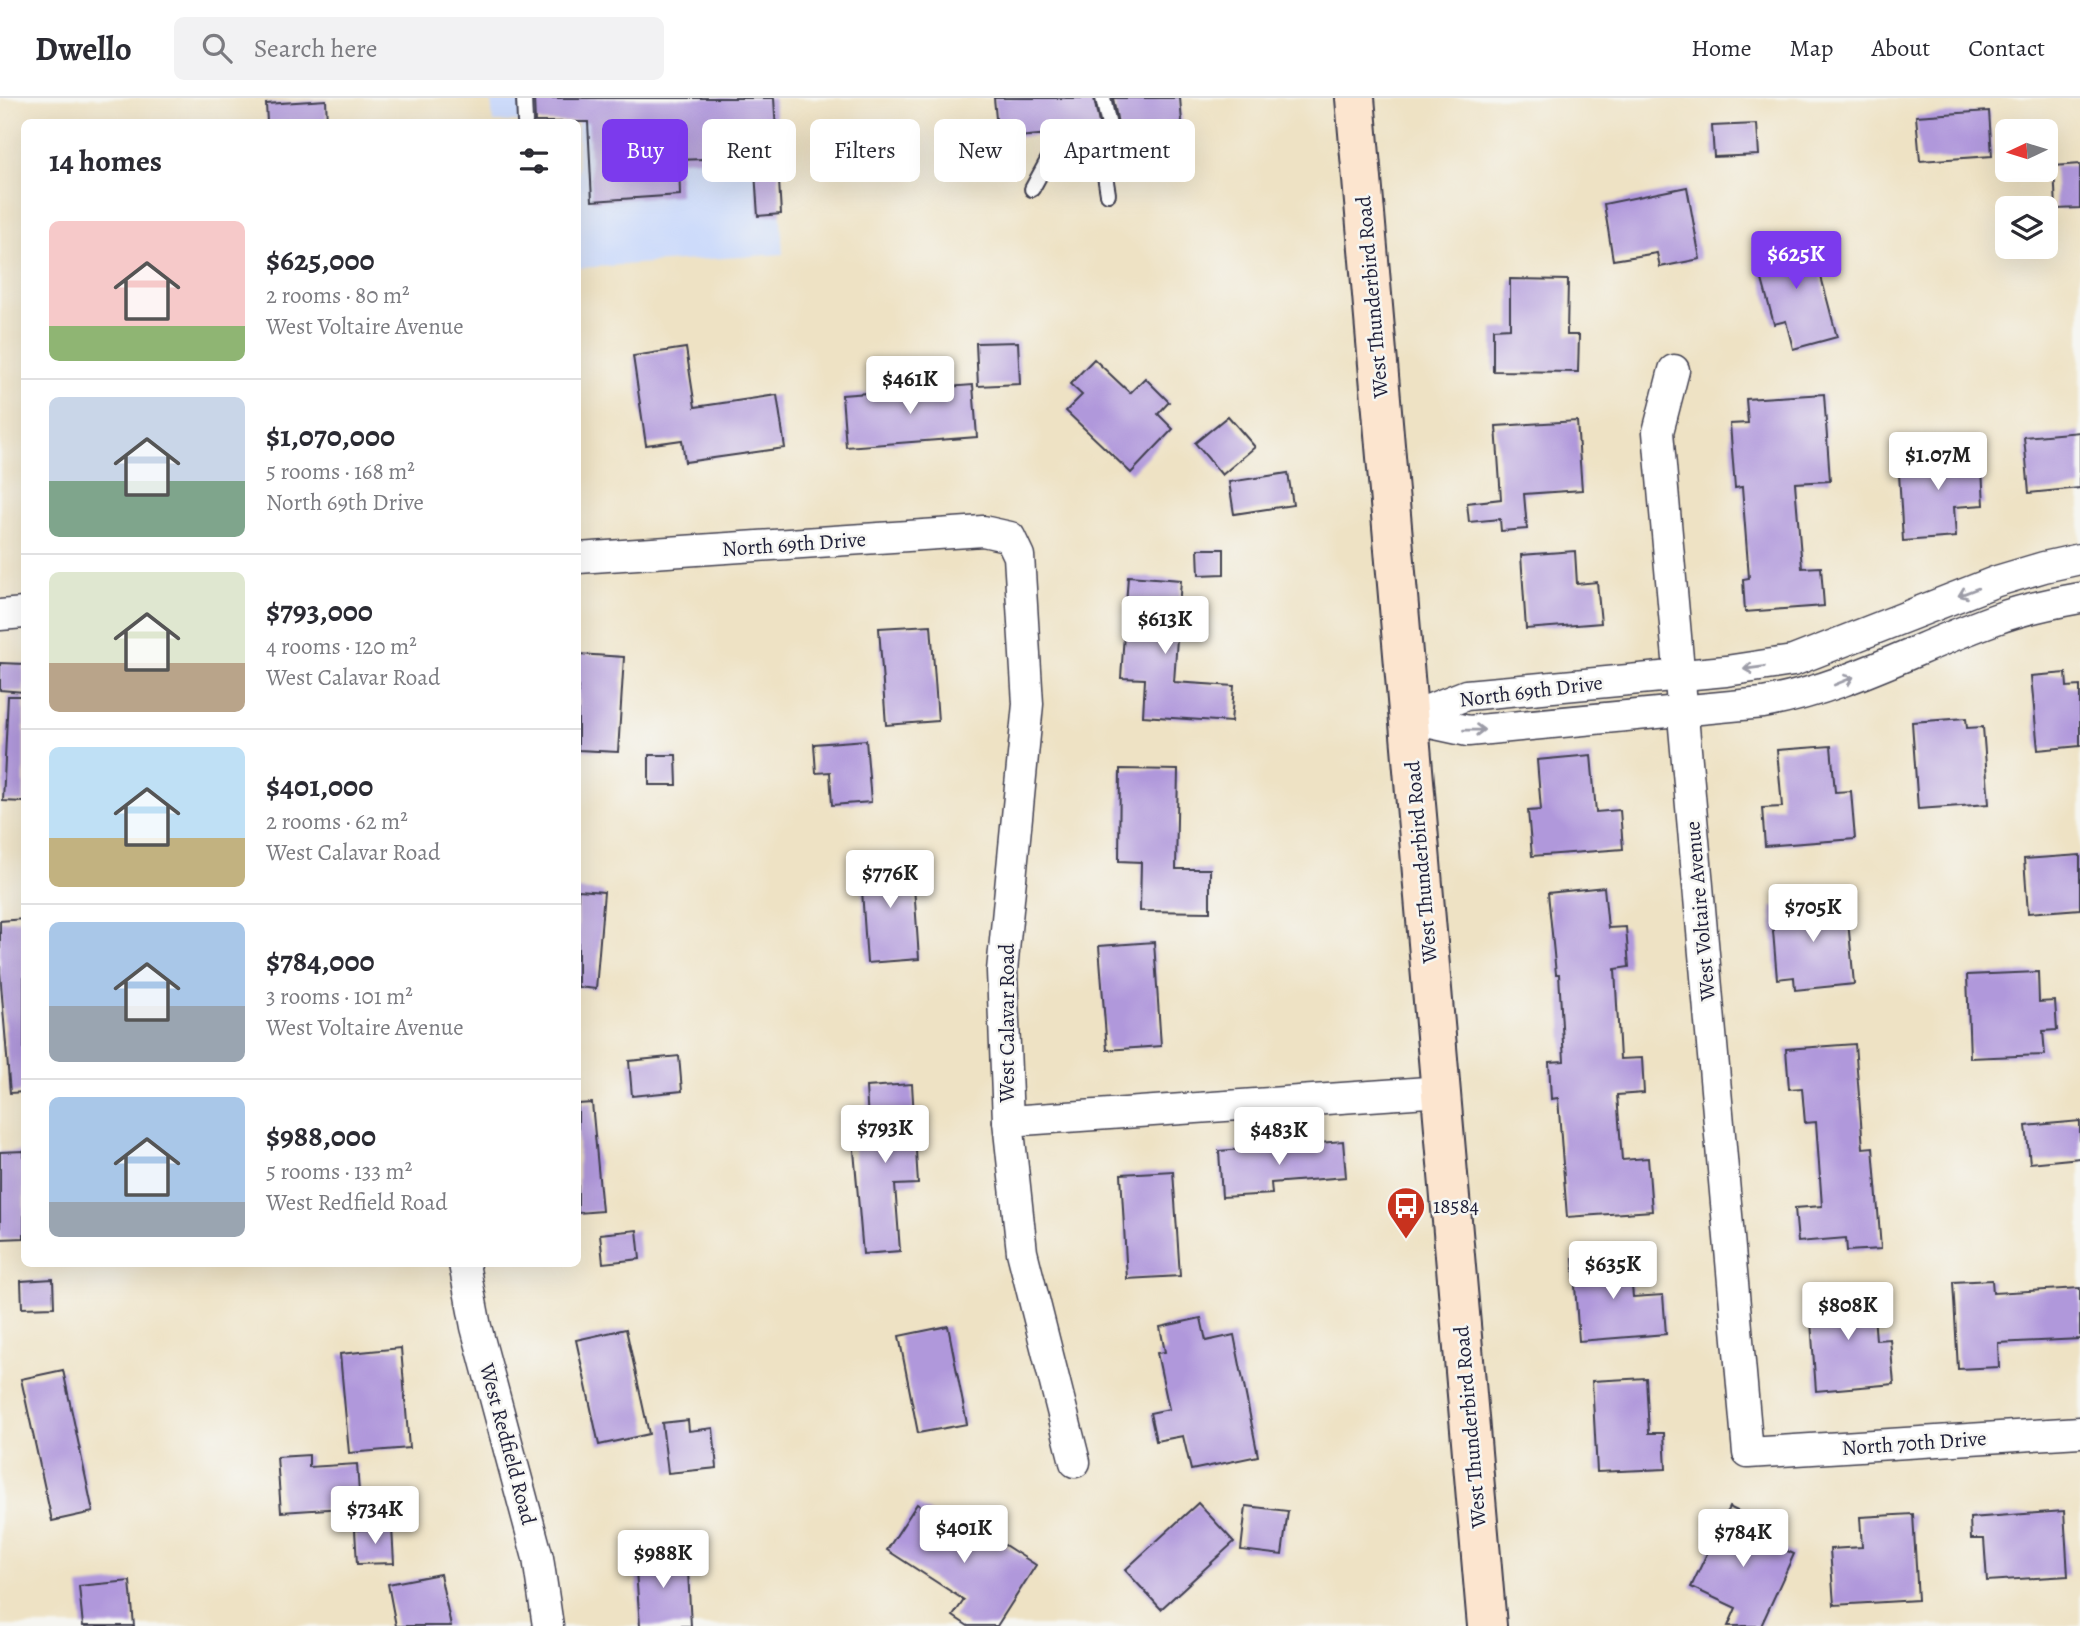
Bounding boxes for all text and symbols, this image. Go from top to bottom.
search box [174,17,664,80]
text: Dwello [35,26,132,71]
icon: search [198,29,236,67]
text: Search here [254,31,377,66]
text: Home [1691,32,1752,64]
text: Map [1790,32,1834,64]
text: About [1872,32,1930,64]
text: Contact [1968,32,2045,64]
chip: Buy [602,119,688,182]
chip: Rent [702,119,796,182]
chip: Filters [810,119,920,182]
chip: New [934,119,1026,182]
chip: Apartment [1040,119,1195,182]
north arrow [1995,119,2058,182]
map controls [1995,119,2058,259]
text: 14 homes [49,141,162,181]
icon: filters [515,142,553,180]
street label: West Thunderbird Road [1349,194,1395,400]
button: layers [1995,196,2058,259]
pin: $625K [1747,232,1845,291]
text: $625K [1767,238,1825,269]
text: $625,000 [266,240,375,280]
icon: home [105,249,189,333]
text: 2 rooms · 80 m² [266,280,410,311]
text: West Voltaire Avenue [266,311,464,342]
pin: $461K [861,356,959,416]
text: $461K [882,363,938,394]
text: $1,070,000 [266,416,395,456]
icon: home [105,425,189,509]
pin: $1.07M [1881,432,1995,492]
text: $1.07M [1905,439,1971,470]
text: 5 rooms · 168 m² [266,456,415,487]
text: North 69th Drive [266,487,424,518]
street label: North 69th Drive [721,525,867,563]
one-way arrow [1957,587,1979,600]
text: $793,000 [266,591,373,631]
pin: $613K [1116,596,1214,656]
icon: home [105,600,189,684]
text: $613K [1138,603,1192,634]
text: 4 rooms · 120 m² [266,631,417,662]
text: West Calavar Road [266,662,440,693]
one-way arrow [1743,662,1766,675]
street label: North 69th Drive [1458,668,1604,714]
one-way arrow [1833,674,1855,687]
one-way arrow [1462,723,1485,737]
street label: West Thunderbird Road [1398,759,1444,965]
text: $401,000 [266,766,373,806]
icon: home [105,775,189,859]
text: 2 rooms · 62 m² [266,806,408,837]
street label: West Voltaire Avenue [1678,820,1722,1003]
text: West Calavar Road [266,837,440,868]
pin: $776K [841,850,939,910]
text: $776K [862,857,918,888]
pin: $705K [1764,884,1862,944]
text: $705K [1784,891,1842,922]
text: $784,000 [266,941,375,981]
street label: West Calavar Road [993,943,1021,1104]
icon: home [105,950,189,1034]
text: 3 rooms · 101 m² [266,981,413,1012]
text: West Voltaire Avenue [266,1012,464,1043]
pin: $793K [836,1105,934,1165]
pin: $483K [1230,1108,1328,1167]
text: $793K [857,1112,913,1143]
text: $483K [1250,1114,1308,1145]
text: $988,000 [266,1116,376,1156]
icon: home [105,1125,189,1209]
text: 5 rooms · 133 m² [266,1156,412,1187]
bus stop icon: 18584 [1385,1185,1427,1240]
text: West Redfield Road [266,1187,448,1218]
place label: 18584 [1433,1192,1479,1220]
pin: $635K [1564,1242,1662,1301]
text: $635K [1585,1248,1641,1279]
pin: $808K [1799,1282,1897,1342]
text: $808K [1818,1289,1878,1320]
street label: West Thunderbird Road [1447,1324,1493,1530]
street label: West Redfield Road [473,1359,543,1528]
street label: North 70th Drive [1841,1424,1987,1462]
pin: $734K [326,1486,424,1546]
text: $734K [347,1493,403,1524]
pin: $401K [915,1506,1013,1565]
pin: $784K [1694,1510,1792,1569]
text: $401K [936,1512,992,1543]
text: $784K [1714,1516,1772,1547]
pin: $988K [614,1530,712,1590]
text: $988K [634,1537,692,1568]

